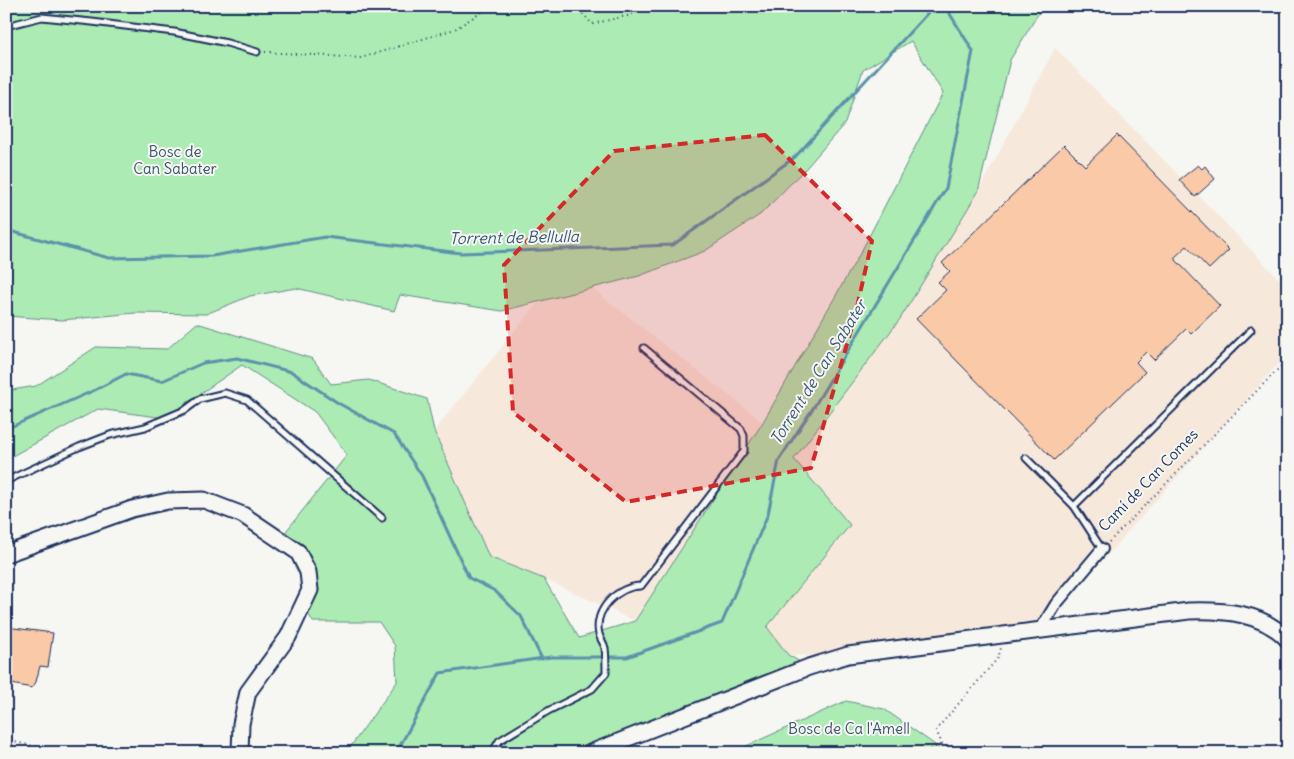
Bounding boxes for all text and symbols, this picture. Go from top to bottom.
park label: Bosc de Can Sabater [133,142,217,178]
water label: Torrent de Bellulla [449,226,580,248]
water label: Torrent de Can Sabater [765,294,872,448]
street label: Camí de Can Comes [1094,425,1202,535]
park label: Bosc de Ca l'Amell [788,719,910,738]

